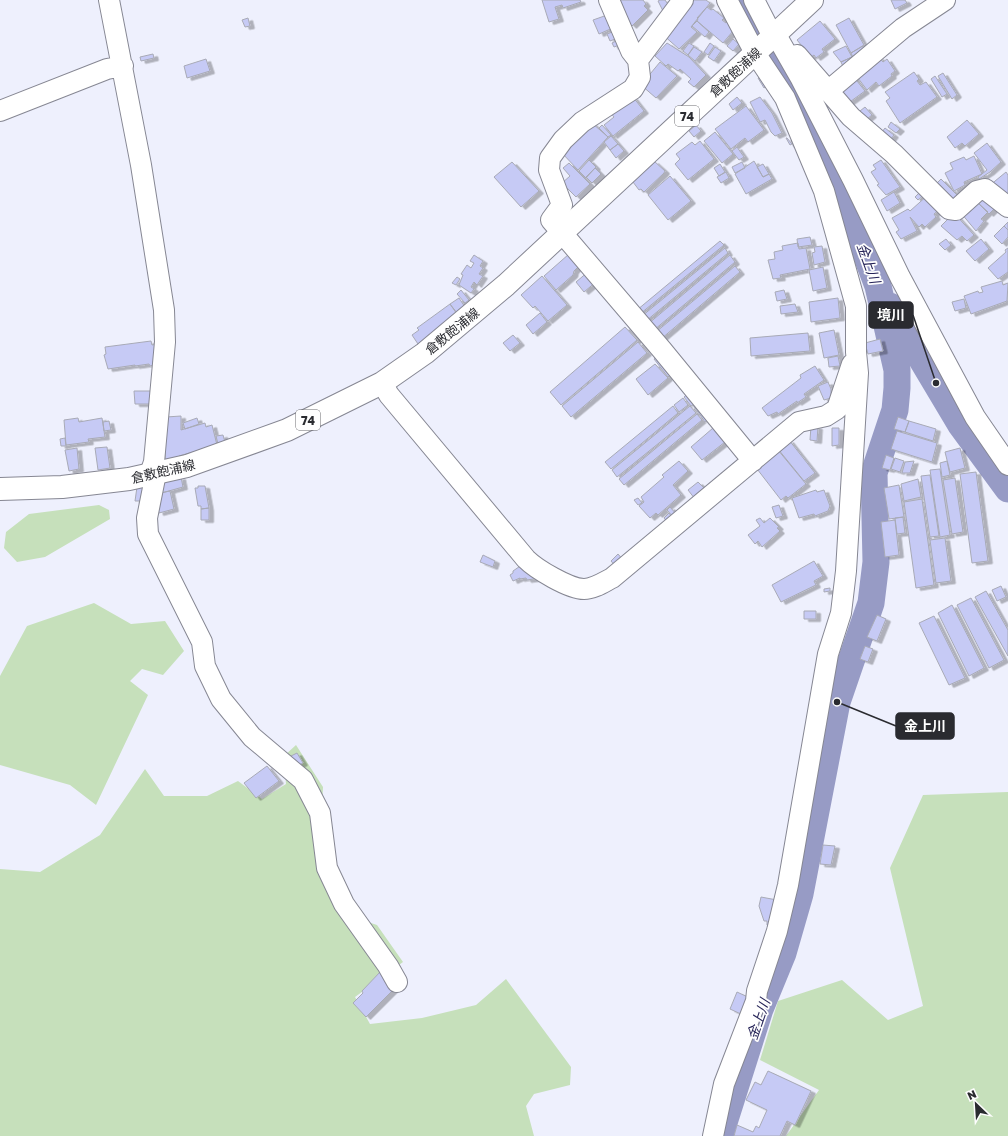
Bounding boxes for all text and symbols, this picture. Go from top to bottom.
street label: 倉敷飽浦線 [706,44,764,100]
road number: 74 [675,106,699,126]
water label: 金上川 [854,240,885,288]
callout: 境川 [869,302,913,328]
street label: 倉敷飽浦線 [422,304,482,358]
text: 境川 [877,306,905,323]
road number: 74 [296,410,320,430]
street label: 倉敷飽浦線 [130,456,196,486]
callout: 金上川 [896,713,954,739]
text: 金上川 [904,717,946,734]
water label: 金上川 [743,994,774,1042]
north arrow [956,1084,996,1124]
text: N [965,1087,978,1102]

